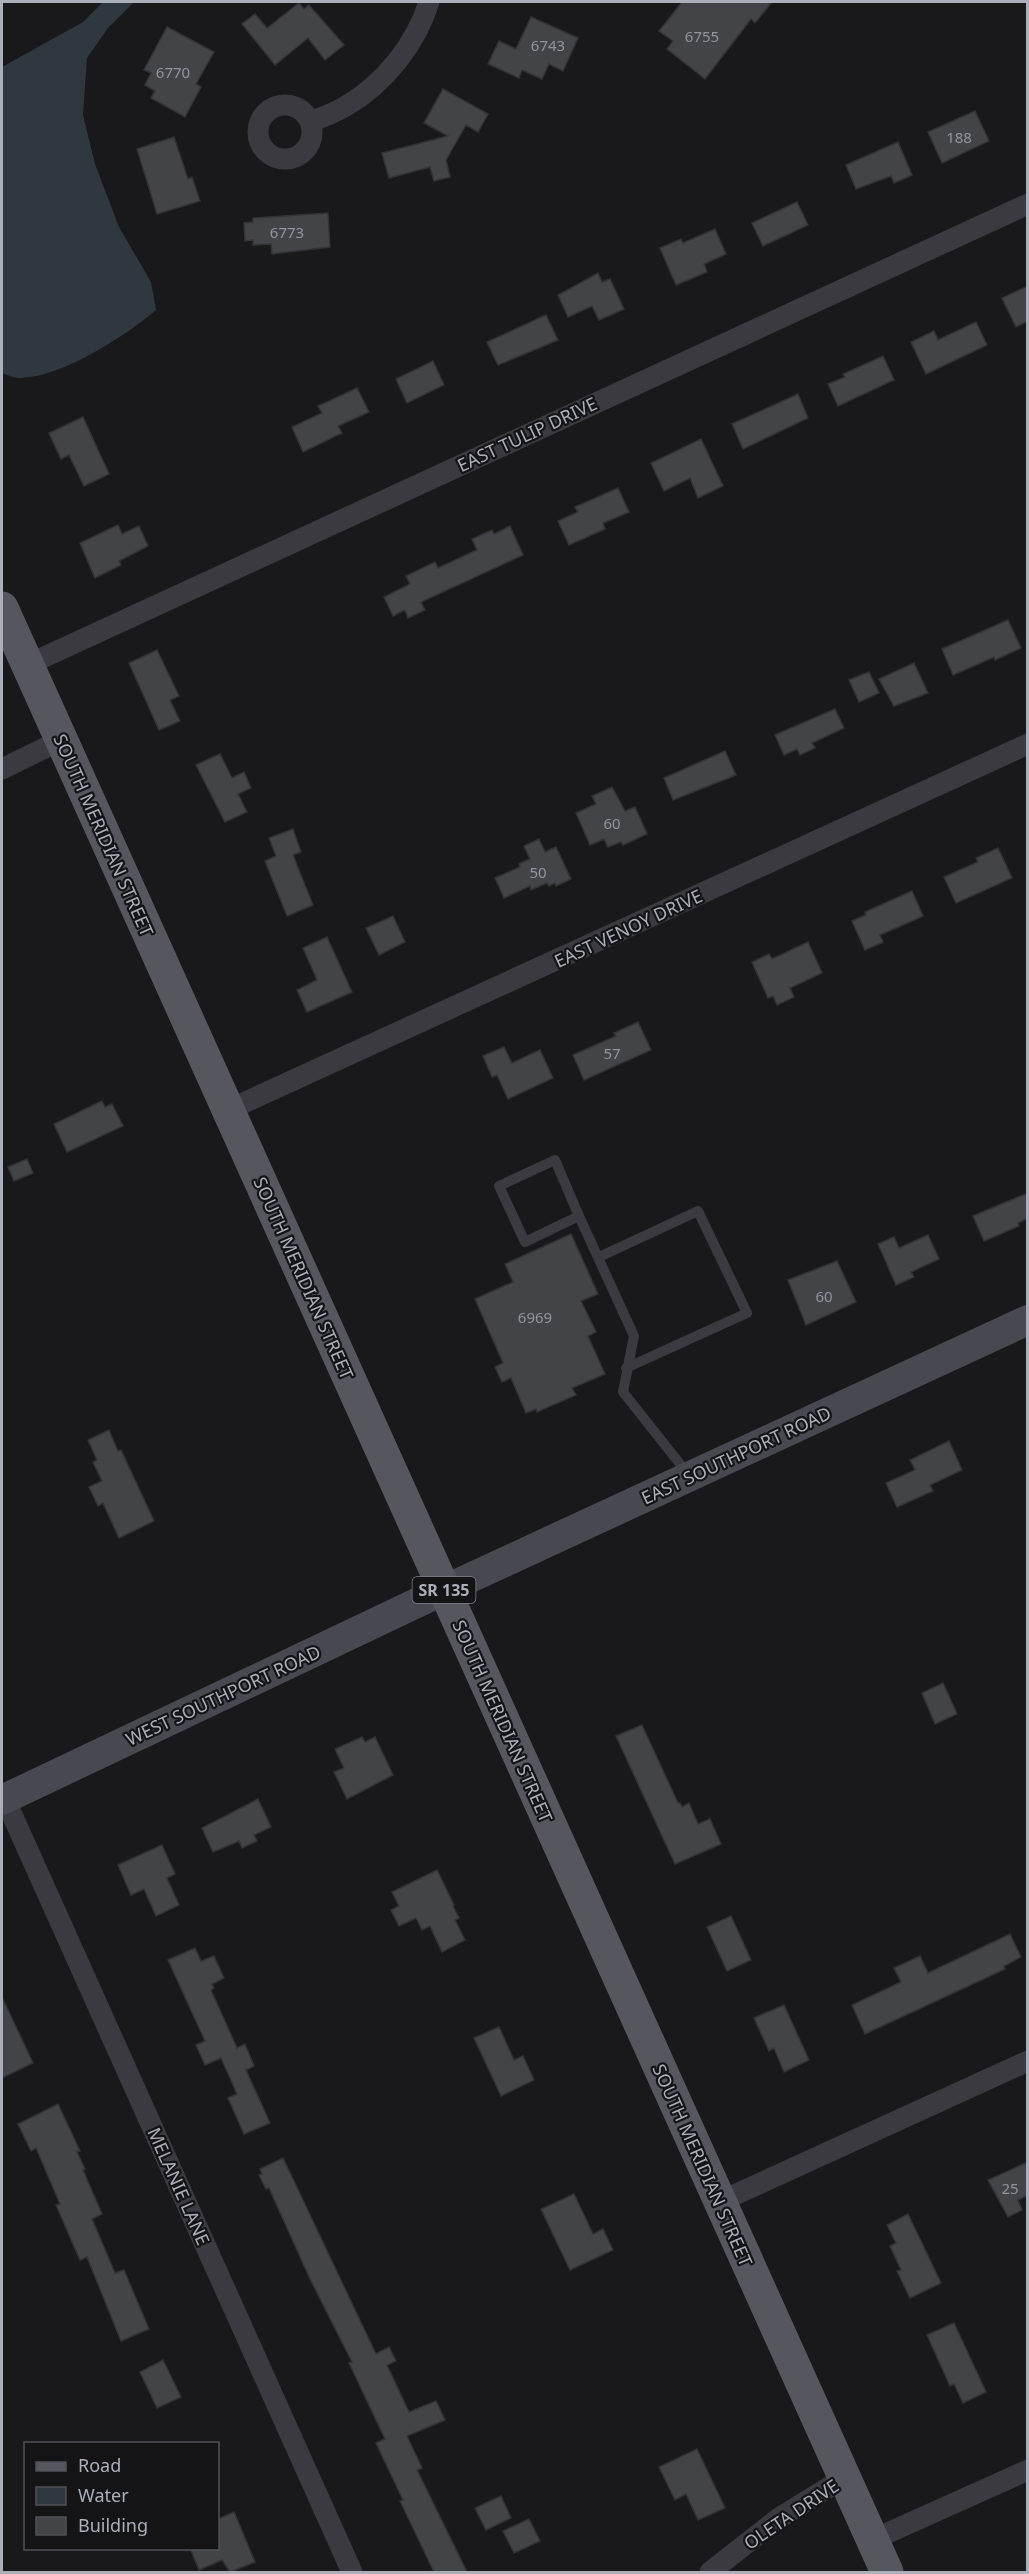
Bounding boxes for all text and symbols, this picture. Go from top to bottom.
house number: 6755 [685,26,719,46]
house number: 6743 [531,35,565,55]
house number: 6770 [156,62,190,82]
house number: 188 [946,127,972,147]
house number: 6773 [270,222,304,242]
street label: EAST TULIP DRIVE [453,391,601,477]
street label: SOUTH MERIDIAN STREET [49,730,159,940]
house number: 60 [603,813,621,833]
house number: 50 [529,862,547,882]
street label: EAST VENOY DRIVE [550,883,706,973]
house number: 57 [603,1043,621,1063]
street label: SOUTH MERIDIAN STREET [249,1173,359,1383]
house number: 60 [815,1286,833,1306]
house number: 6969 [518,1307,552,1327]
street label: EAST SOUTHPORT ROAD [637,1400,835,1510]
road number: SR 135 [412,1577,476,1603]
street label: SOUTH MERIDIAN STREET [448,1616,558,1826]
street label: WEST SOUTHPORT ROAD [122,1639,324,1751]
street label: SOUTH MERIDIAN STREET [648,2060,758,2270]
street label: MELANIE LANE [142,2123,216,2249]
house number: 25 [1001,2178,1019,2198]
legend [24,2442,219,2550]
text: Road [78,2453,121,2477]
street label: OLETA DRIVE [739,2473,843,2555]
text: Water [78,2483,129,2507]
text: Building [78,2513,148,2537]

